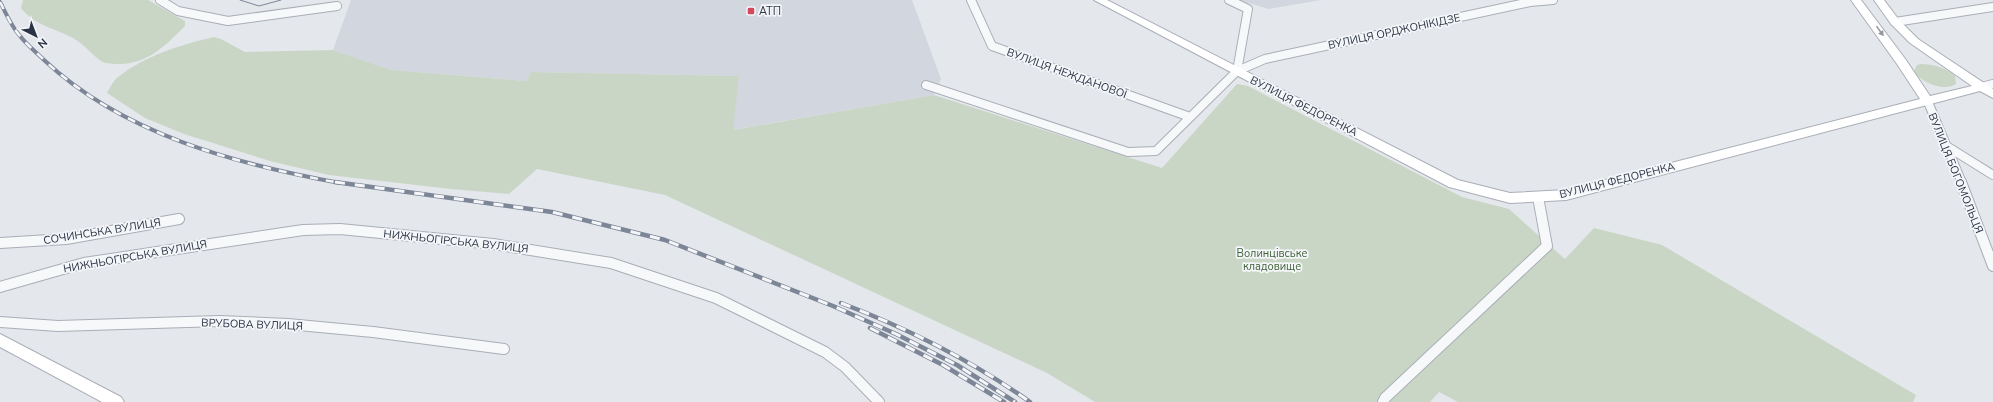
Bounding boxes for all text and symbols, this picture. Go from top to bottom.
place label: АТП [759,4,781,19]
marker: АТП [746,6,756,16]
street label: ВУЛИЦЯ ОРДЖОНІКІДЗЕ [1327,10,1462,53]
north arrow [16,16,56,56]
one-way arrow [1875,26,1884,37]
text: N [34,35,50,51]
street label: ВУЛИЦЯ НЕЖДАНОВОЇ [1005,45,1129,102]
street label: ВУЛИЦЯ ФЕДОРЕНКА [1247,73,1360,140]
street label: ВУЛИЦЯ БОГОМОЛЬЦЯ [1924,111,1987,236]
street label: ВУЛИЦЯ ФЕДОРЕНКА [1558,159,1677,202]
street label: СОЧИНСЬКА ВУЛИЦЯ [42,215,162,248]
street label: НИЖНЬОГІРСЬКА ВУЛИЦЯ [383,226,529,257]
street label: НИЖНЬОГІРСЬКА ВУЛИЦЯ [62,236,208,277]
park label: Волинцівське кладовище [1237,246,1307,274]
street label: ВРУБОВА ВУЛИЦЯ [201,315,303,334]

